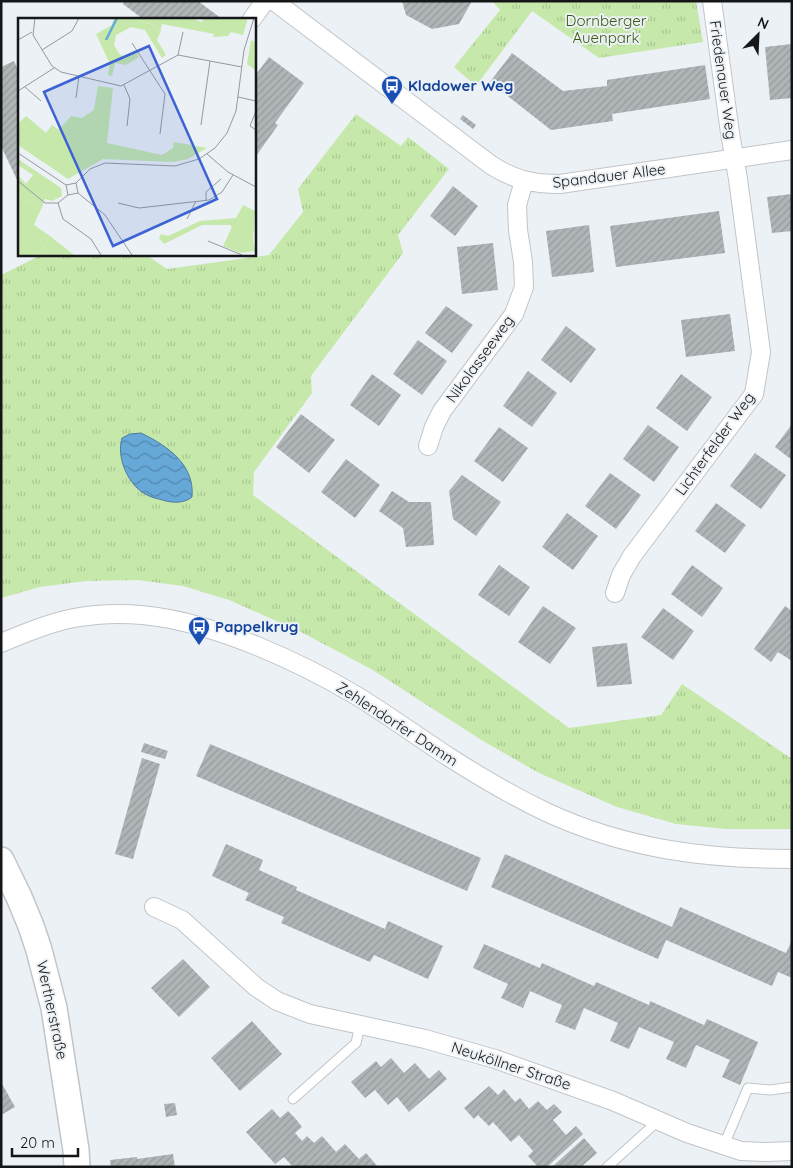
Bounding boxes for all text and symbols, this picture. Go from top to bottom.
north arrow [733,10,783,60]
park label: Dornberger Auenpark [566,11,647,47]
text: N [755,13,772,33]
inset map [18,18,255,255]
street label: Friedenauer Weg [706,19,741,141]
bus stop icon: Kladower Weg [380,74,404,105]
place label: Kladower Weg [408,76,513,95]
street label: Spandauer Allee [551,159,666,192]
street label: Nikolasseeweg [441,311,518,406]
street label: Lichterfelder Weg [671,388,758,499]
bus stop icon: Pappelkrug [187,615,211,646]
place label: Pappelkrug [215,617,298,636]
street label: Zehlendorfer Damm [333,677,462,770]
street label: Wertherstraße [33,959,72,1061]
street label: Neuköllner Straße [449,1037,573,1094]
scale bar [12,1126,79,1158]
text: 20 m [20,1133,55,1152]

